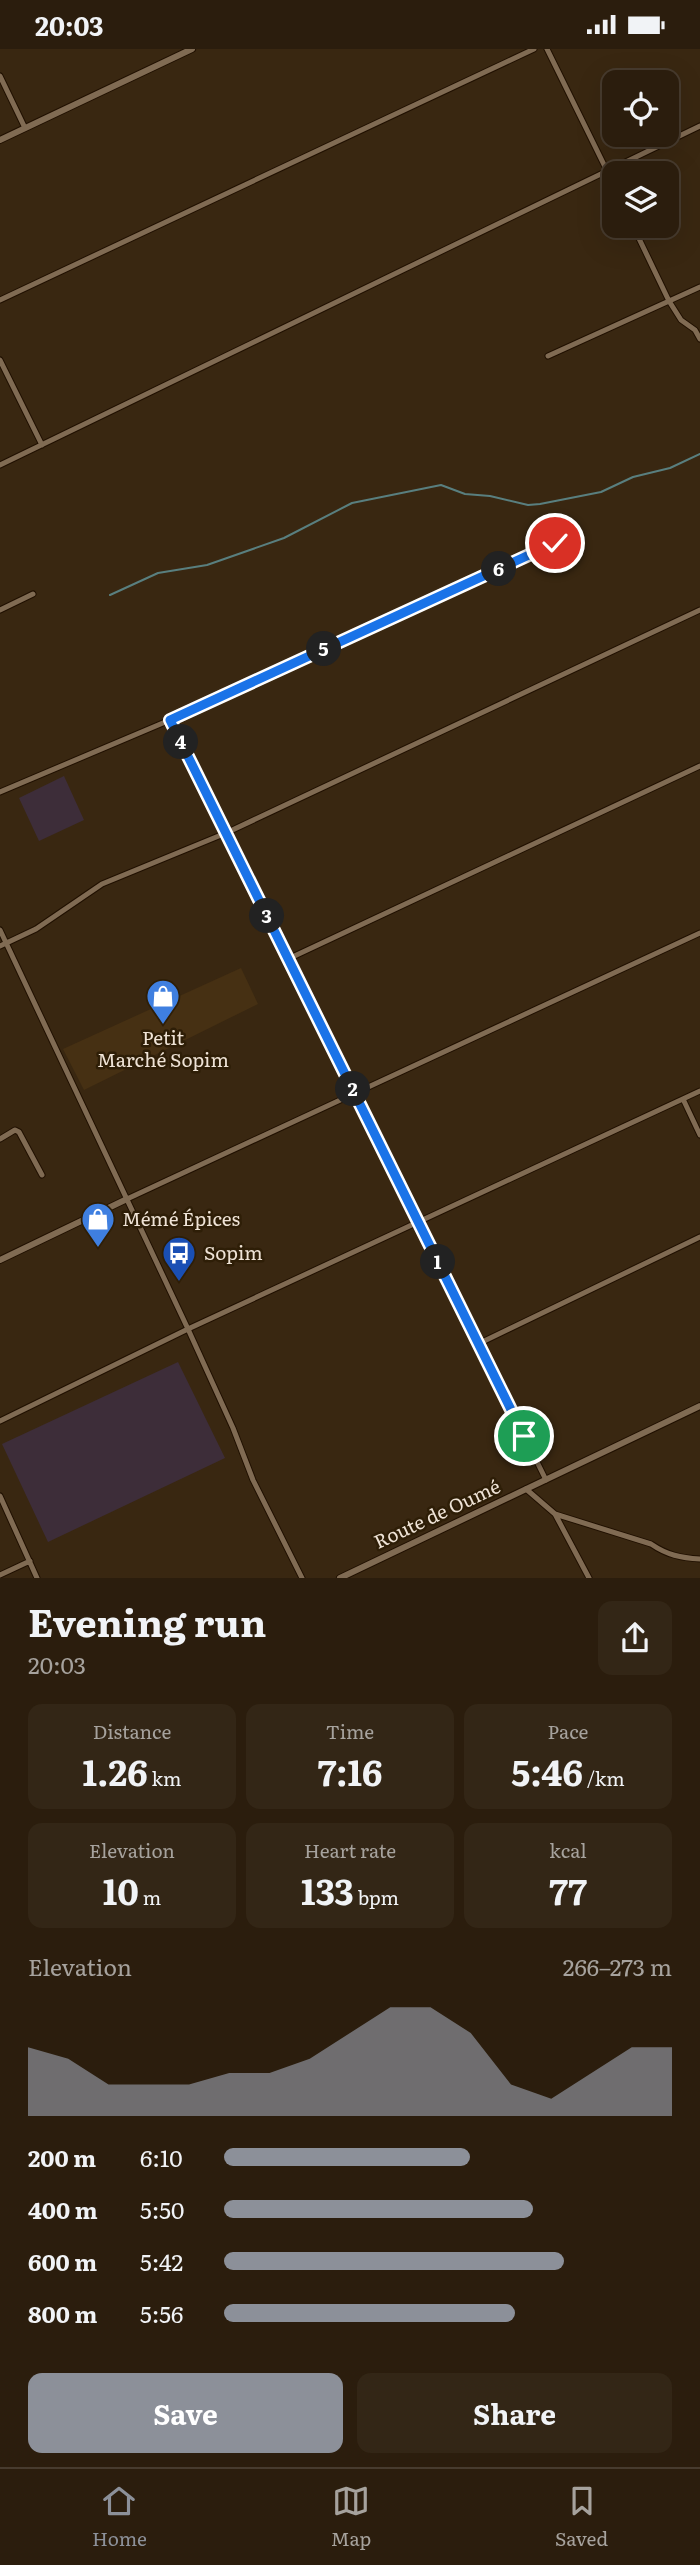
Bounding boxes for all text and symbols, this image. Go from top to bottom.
text: 20:03 [35,5,104,44]
map controls [602,70,679,238]
button: locate [602,70,679,147]
button: layers [602,161,679,238]
pin [525,513,585,573]
icon: check [536,524,574,562]
pin: 6 [482,552,516,587]
text: 6 [493,554,504,582]
pin: 5 [306,631,342,667]
text: 5 [318,634,329,662]
pin: 4 [164,725,198,759]
text: 4 [175,727,186,755]
pin: 3 [250,899,284,933]
text: 3 [261,901,272,929]
shop icon: Petit Marché Sopim [144,977,182,1026]
place label: Petit Marché Sopim [97,1023,229,1073]
pin: 2 [336,1072,370,1107]
text: 2 [347,1074,358,1102]
shop icon: Mémé Épices [79,1200,117,1249]
place label: Mémé Épices [122,1204,240,1232]
bus stop icon: Sopim [160,1234,198,1283]
place label: Sopim [204,1238,263,1266]
pin: 1 [420,1245,456,1279]
text: 1 [434,1247,441,1275]
pin [494,1406,554,1466]
icon: arrive [505,1417,543,1455]
street label: Route de Oumé [369,1471,505,1555]
text: Evening run [28,1592,266,1649]
button: share [598,1601,672,1675]
text: 20:03 [28,1647,86,1681]
text: Distance [93,1717,171,1745]
text: Time [326,1717,374,1745]
text: Pace [548,1717,588,1745]
text: 1.26 [83,1745,148,1797]
text: 7:16 [318,1745,382,1797]
text: 5:46 [511,1745,583,1797]
text: km [148,1764,181,1792]
text: /km [583,1764,625,1792]
text: Elevation [89,1836,175,1864]
text: Heart rate [304,1836,396,1864]
text: kcal [549,1836,587,1864]
text: 10 [103,1864,139,1916]
text: 133 [301,1864,354,1916]
text: 77 [549,1864,587,1916]
text: m [139,1883,161,1911]
text: bpm [354,1883,399,1911]
text: Elevation [28,1949,132,1983]
text: 266–273 m [563,1949,672,1983]
text: 200 m [28,2140,96,2174]
text: 6:10 [140,2140,183,2174]
text: 400 m [28,2192,98,2226]
text: 5:50 [140,2192,184,2226]
text: 600 m [28,2244,97,2278]
text: 5:42 [140,2244,183,2278]
text: 800 m [28,2296,97,2330]
text: 5:56 [140,2296,183,2330]
button: Save [28,2373,343,2453]
button: Share [357,2373,672,2453]
tab: Home [92,2482,147,2552]
tab: Map [331,2482,371,2552]
tab: Saved [555,2482,608,2552]

